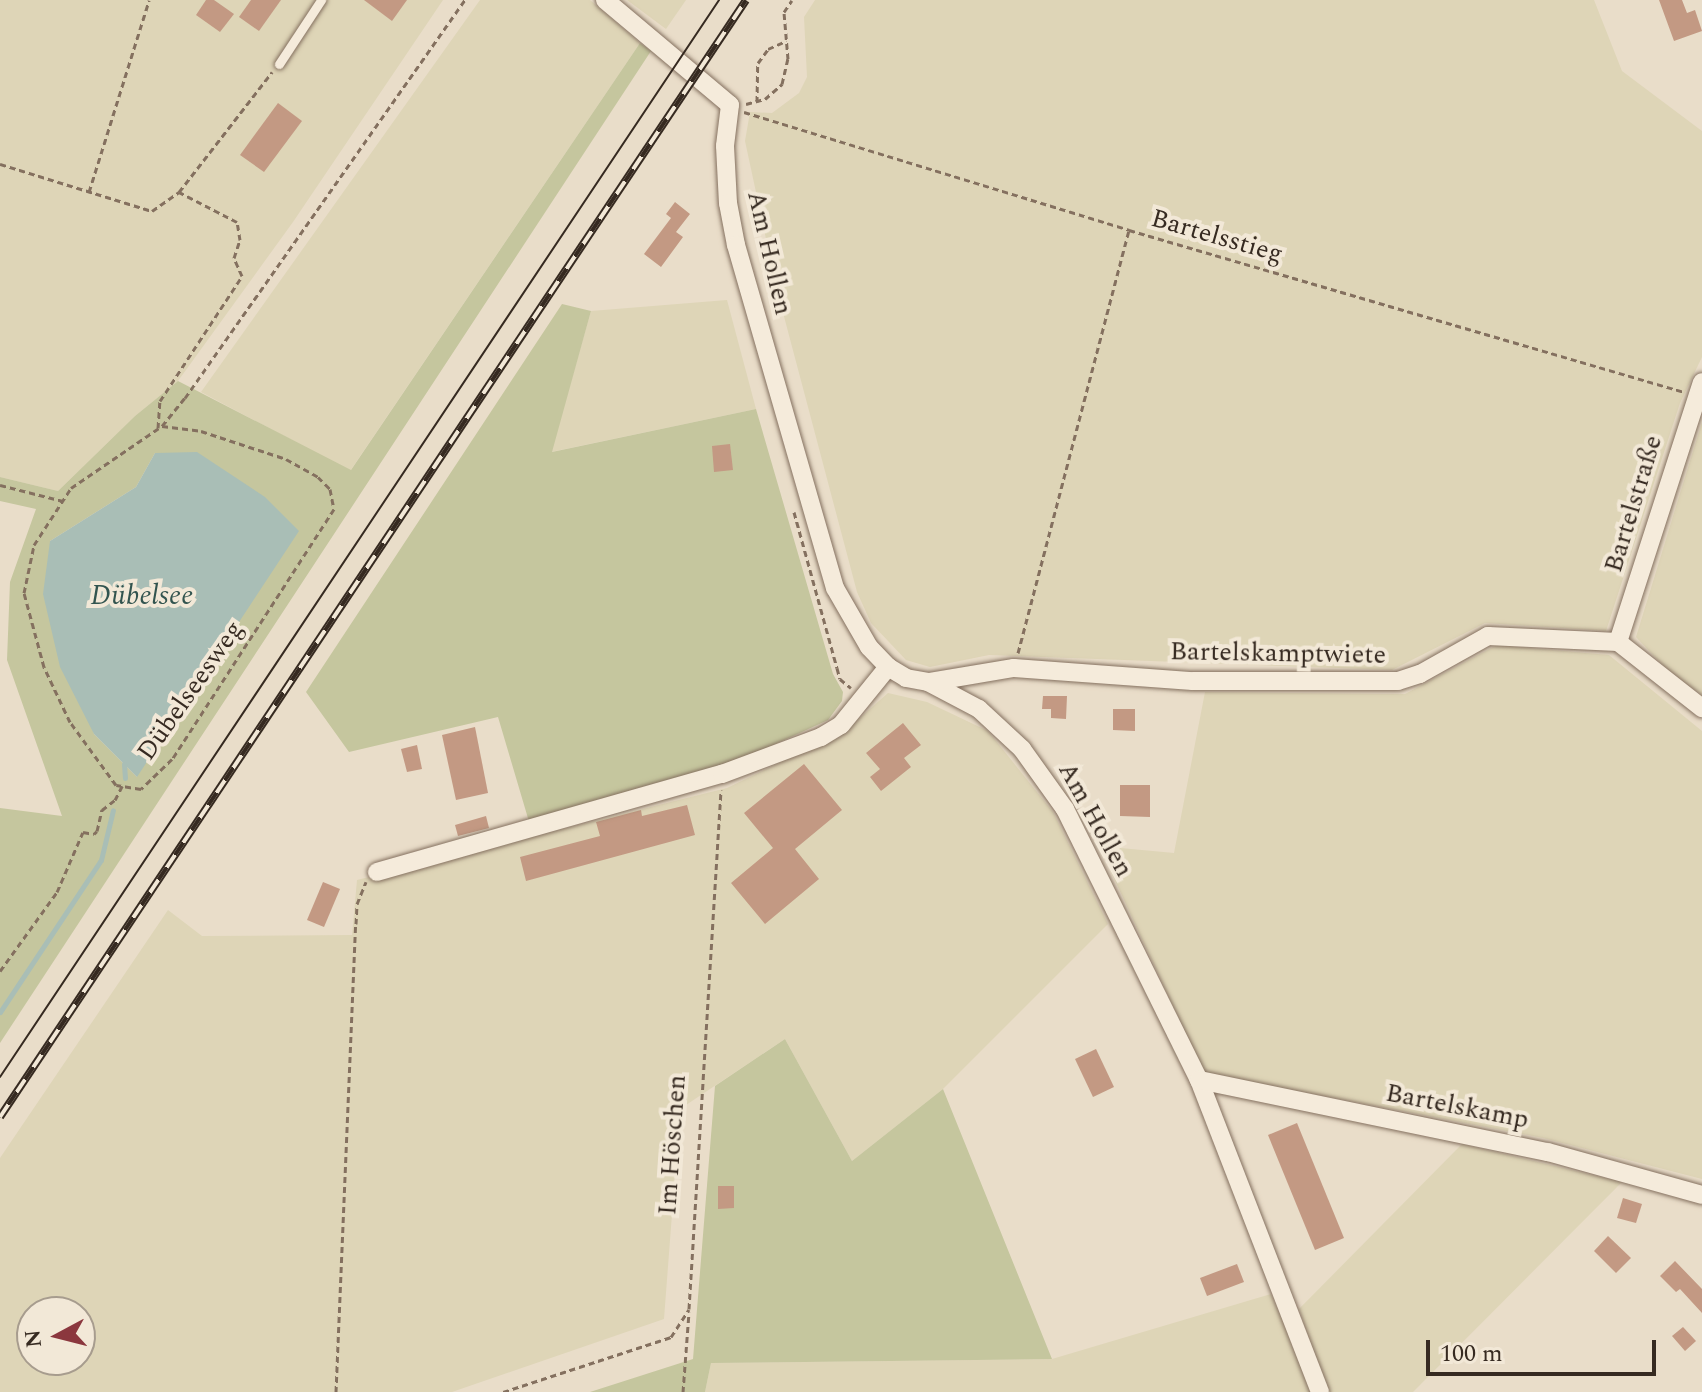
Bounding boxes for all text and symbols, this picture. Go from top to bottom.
street label: Am Hollen [740,188,798,318]
street label: Bartelsstieg [1148,203,1286,271]
street label: Bartelstraße [1598,432,1670,576]
water label: Dübelsee [91,579,193,613]
street label: Dübelseesweg [131,615,251,767]
street label: Bartelskamptwiete [1170,637,1386,671]
street label: Am Hollen [1051,757,1139,883]
street label: Im Höschen [653,1074,693,1216]
street label: Bartelskamp [1383,1078,1531,1136]
north arrow [16,1296,96,1376]
scale bar [1430,1324,1660,1374]
text: N [16,1328,51,1350]
text: 100 m [1440,1336,1503,1372]

